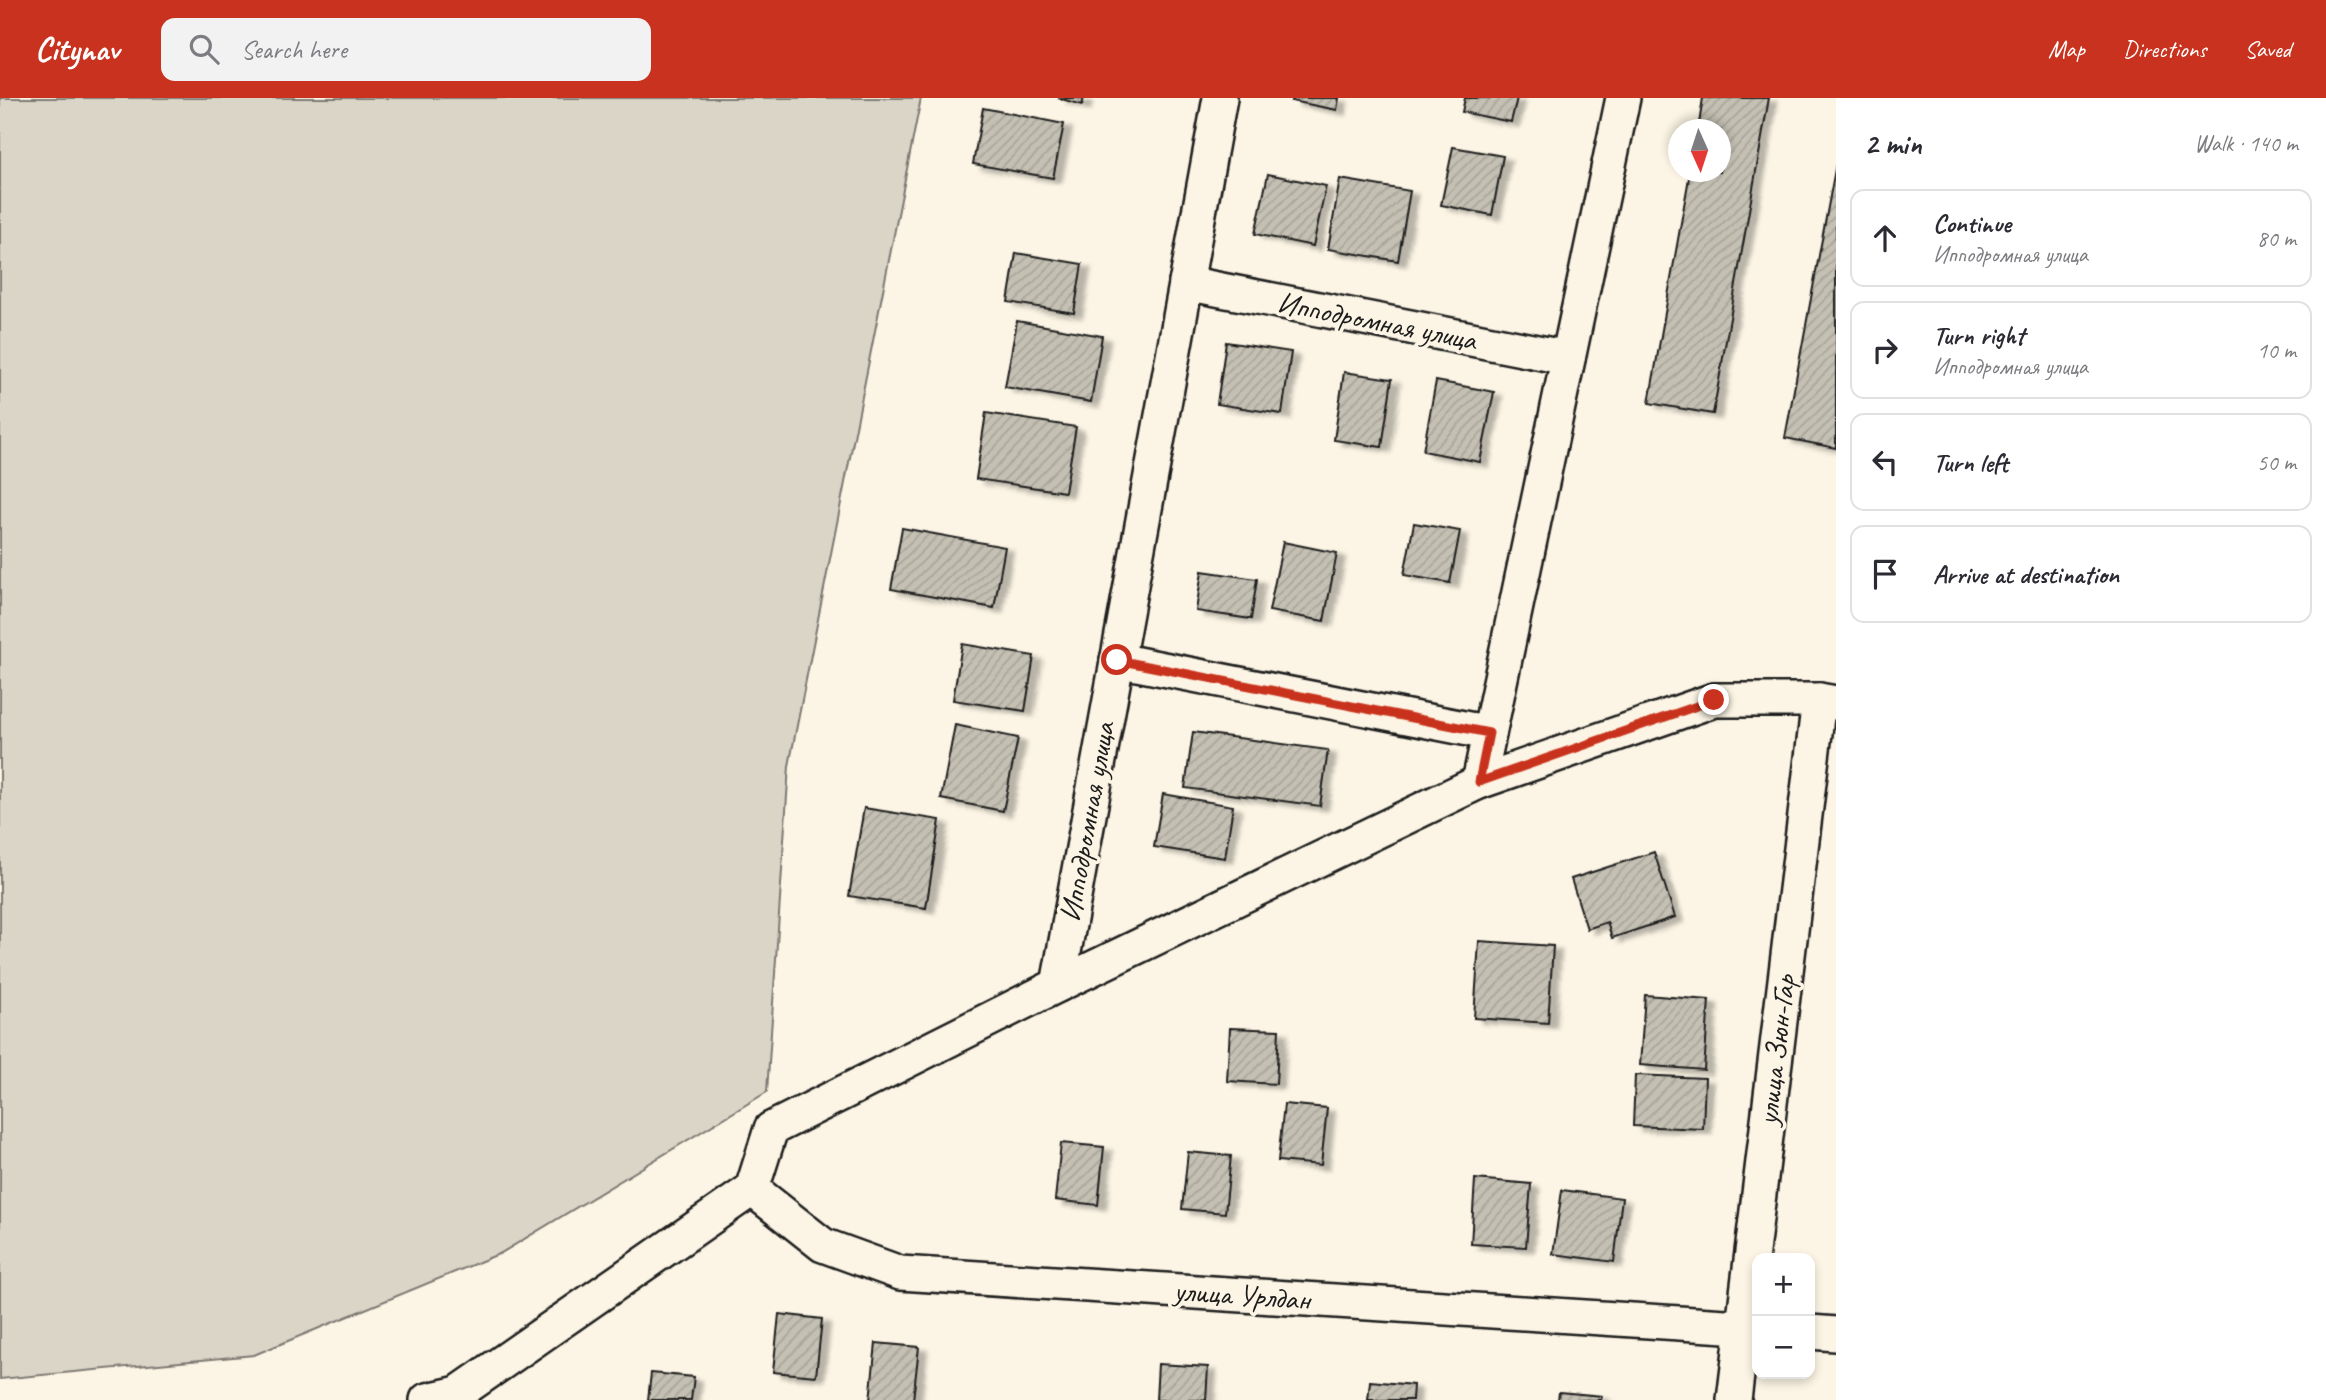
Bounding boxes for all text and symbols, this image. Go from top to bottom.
search box [161,18,651,81]
text: Citynav [35,28,119,70]
icon: search [185,30,223,68]
text: Search here [241,33,347,66]
text: Map [2048,34,2085,64]
text: Directions [2123,34,2206,64]
text: Saved [2244,34,2291,64]
north arrow [1668,119,1731,182]
text: 2 min [1864,125,1921,163]
text: Walk · 140 m [2194,129,2298,158]
text: Continue [1933,207,2011,240]
icon: ahead [1866,219,1904,257]
text: 80 m [2257,224,2296,253]
text: Ипподромная улица [1933,240,2088,269]
street label: Ипподромная улица [1274,283,1482,359]
text: Turn right [1933,319,2024,352]
icon: right [1866,331,1904,369]
text: 10 m [2257,336,2296,365]
text: Ипподромная улица [1933,352,2088,381]
icon: left [1866,443,1904,481]
text: Turn left [1933,446,2008,479]
text: 50 m [2257,448,2296,477]
icon: arrive [1866,555,1904,593]
text: Arrive at destination [1933,558,2119,591]
route start [1101,644,1132,675]
route end [1698,684,1729,715]
street label: Ипподромная улица [1051,717,1124,925]
street label: улица Зюн-Гар [1748,971,1804,1129]
map controls [1752,1253,1815,1379]
button: + [1752,1253,1815,1316]
street label: улица Урлдан [1171,1271,1314,1319]
button: − [1752,1316,1815,1379]

